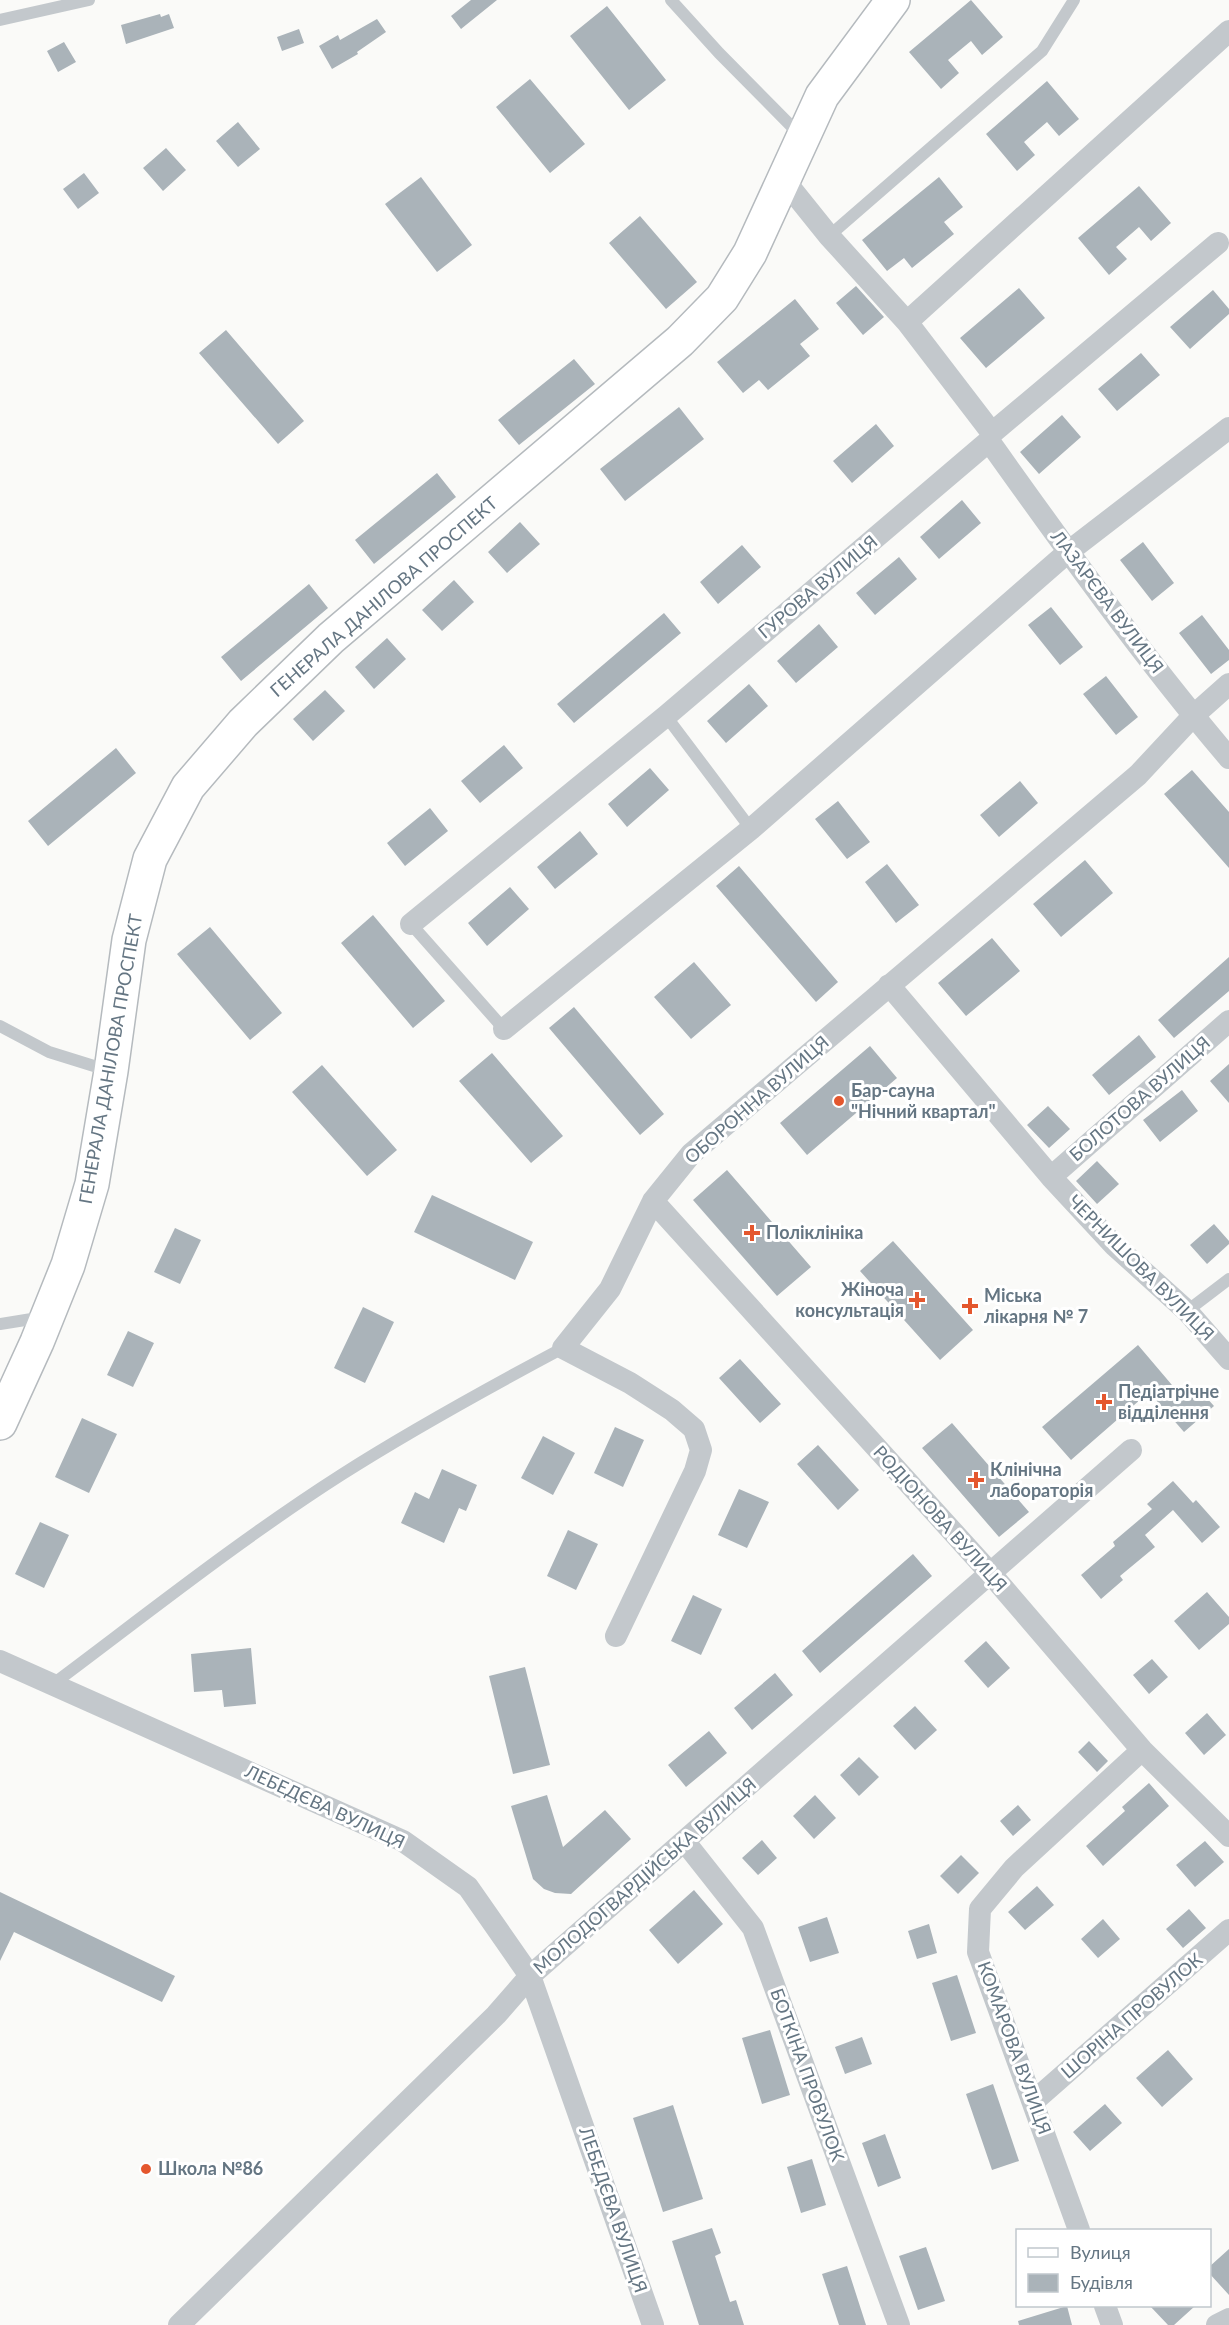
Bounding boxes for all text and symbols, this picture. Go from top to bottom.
street label: ГЕНЕРАЛА ДАНІЛОВА ПРОСПЕКТ [265,491,502,701]
street label: ЛАЗАРЄВА ВУЛИЦЯ [1046,525,1169,677]
street label: ГУРОВА ВУЛИЦЯ [753,530,881,642]
street label: ГЕНЕРАЛА ДАНІЛОВА ПРОСПЕКТ [74,912,146,1206]
street label: ОБОРОННА ВУЛИЦЯ [680,1031,833,1168]
street label: БОЛОТОВА ВУЛИЦЯ [1065,1031,1214,1165]
place label: Бар-сауна "Нічний квартал" [851,1079,996,1122]
marker: Бар-сауна "Нічний квартал" [832,1094,846,1108]
street label: ЧЕРНИШОВА ВУЛИЦЯ [1064,1190,1219,1345]
place label: Поліклініка [766,1221,863,1243]
marker: Поліклініка [743,1224,761,1242]
place label: Жіноча консультація [795,1278,904,1321]
place label: Міська лікарня № 7 [984,1284,1088,1327]
marker: Жіноча консультація [908,1291,926,1309]
marker: Міська лікарня № 7 [961,1297,979,1315]
place label: Педіатрічне відділення [1118,1380,1219,1423]
marker: Педіатрічне відділення [1095,1393,1113,1411]
street label: РОДІОНОВА ВУЛИЦЯ [869,1441,1012,1596]
place label: Клінічна лабораторія [990,1458,1093,1501]
marker: Клінічна лабораторія [967,1471,985,1489]
street label: ЛЕБЕДЄВА ВУЛИЦЯ [241,1759,409,1853]
street label: МОЛОДОГВАРДІЙСЬКА ВУЛИЦЯ [528,1773,760,1978]
street label: ШОРІНА ПРОВУЛОК [1056,1948,1206,2083]
street label: КОМАРОВА ВУЛИЦЯ [973,1958,1057,2137]
street label: БОТКІНА ПРОВУЛОК [766,1985,850,2164]
street label: ЛЕБЕДЄВА ВУЛИЦЯ [575,2123,653,2295]
place label: Школа №86 [158,2157,263,2179]
marker: Школа №86 [139,2162,153,2176]
legend [1016,2229,1211,2307]
text: Вулиця [1070,2241,1131,2263]
text: Будівля [1070,2271,1133,2293]

